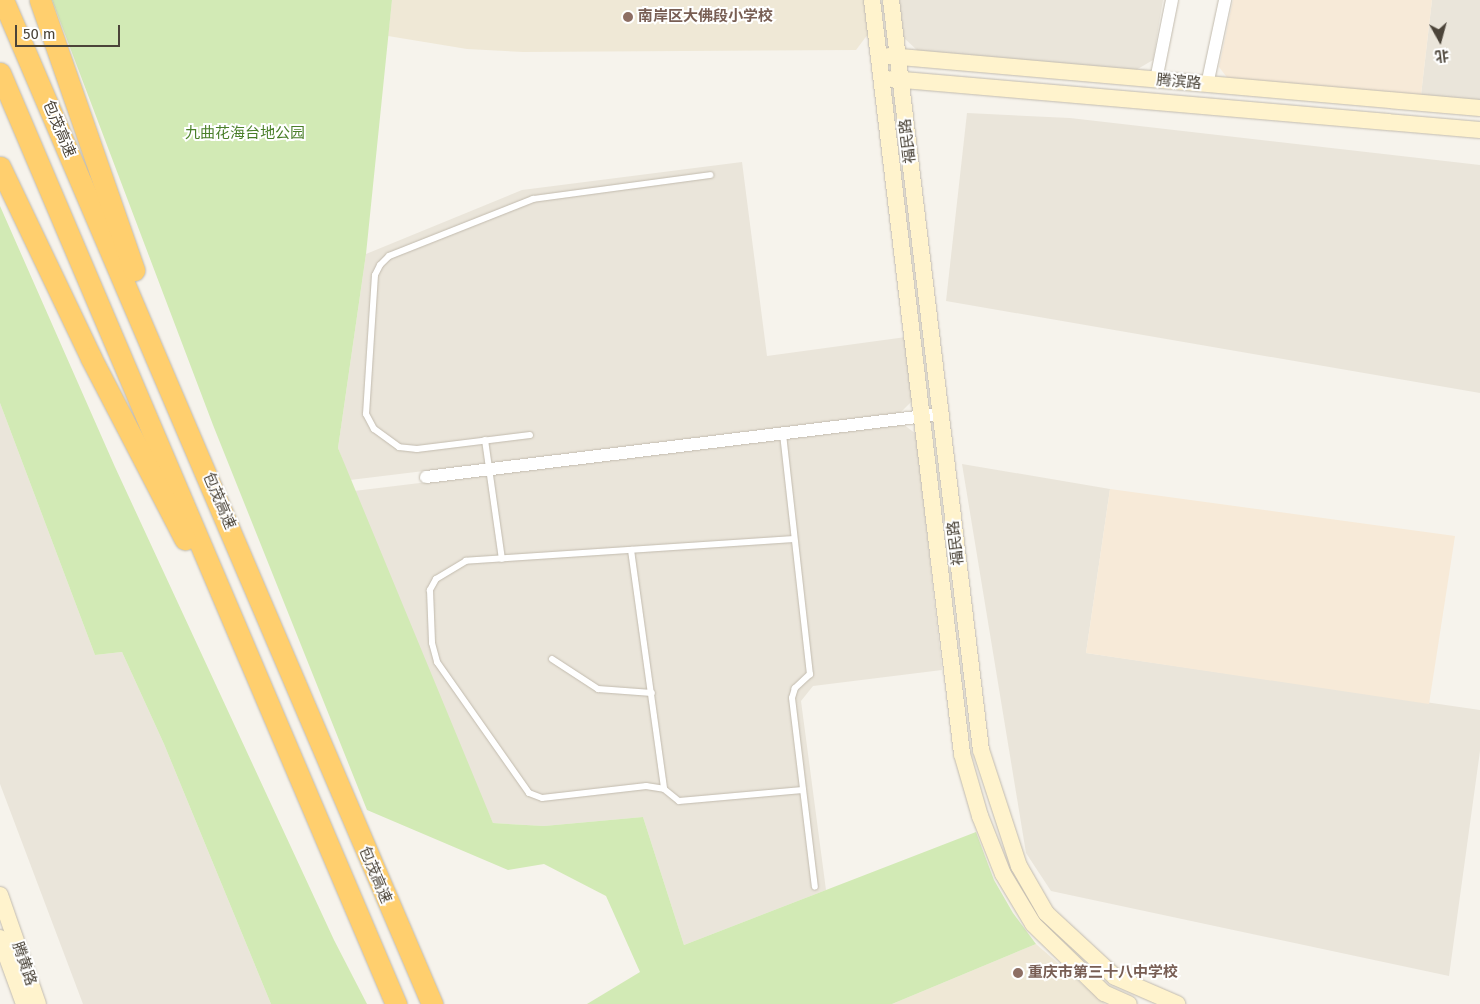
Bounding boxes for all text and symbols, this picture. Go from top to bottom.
place label: 南岸区大佛段小学校 [638,8,773,26]
marker: 南岸区大佛段小学校 [622,11,634,23]
scale bar [18,15,122,47]
north arrow [1415,15,1465,65]
text: 50 m [23,25,56,43]
text: 北 [1434,46,1450,65]
street label: 腾滨路 [1156,71,1202,93]
street label: 包茂高速 [39,98,79,160]
street label: 福民路 [896,118,920,164]
park label: 九曲花海台地公园 [185,125,305,143]
street label: 包茂高速 [199,470,239,532]
street label: 福民路 [944,520,968,566]
street label: 包茂高速 [355,844,395,906]
street label: 腾黄路 [8,940,40,988]
place label: 重庆市第三十八中学校 [1028,964,1178,982]
marker: 重庆市第三十八中学校 [1012,967,1024,979]

